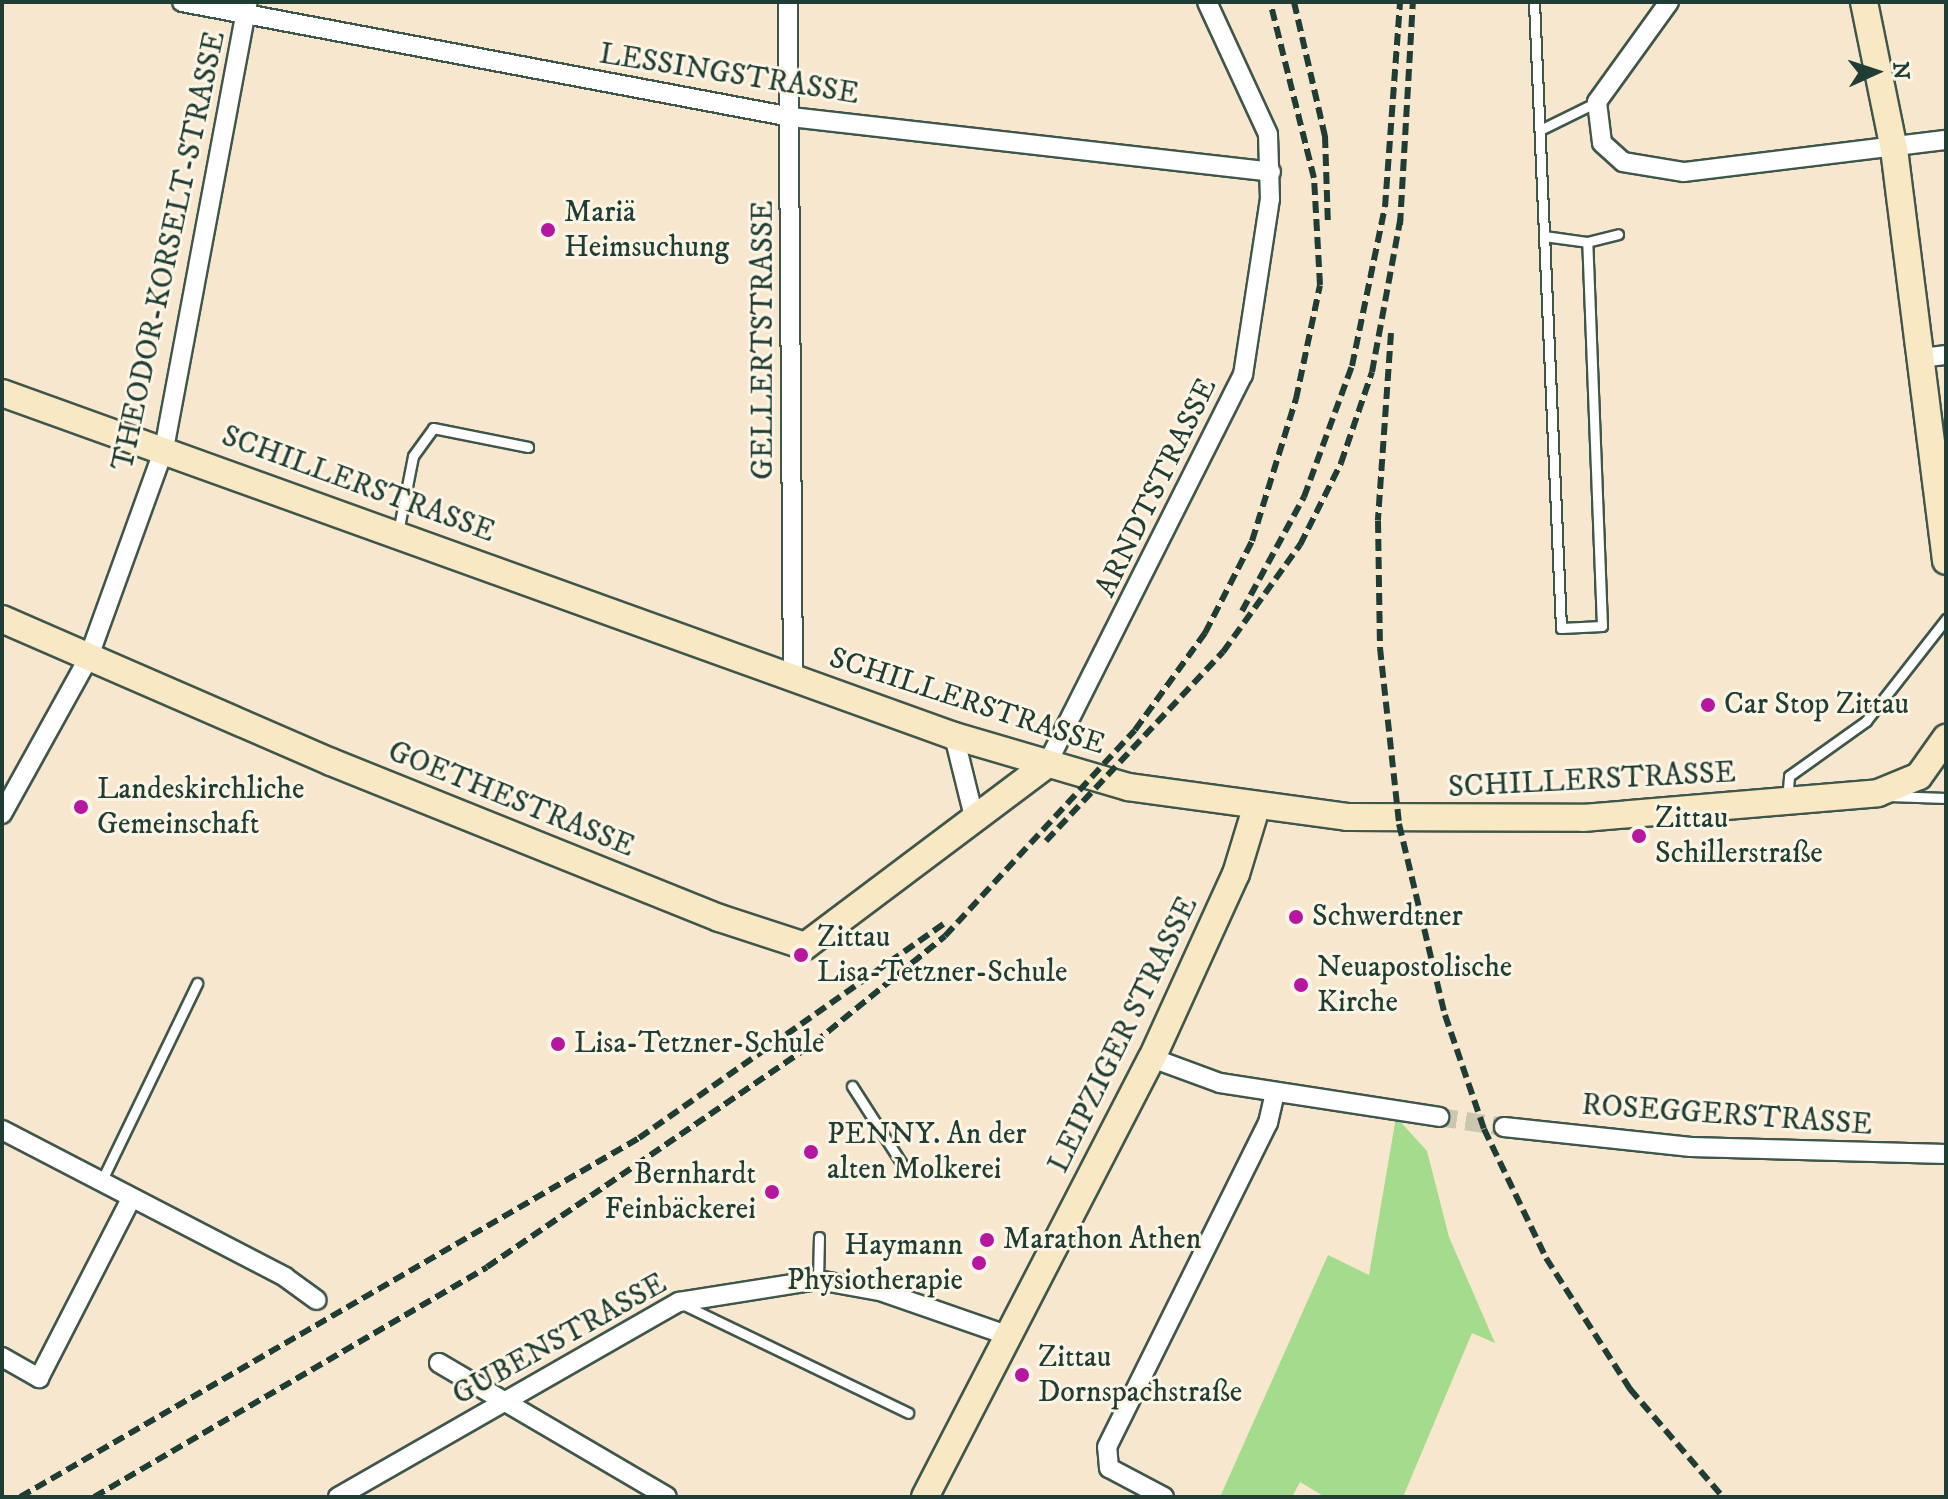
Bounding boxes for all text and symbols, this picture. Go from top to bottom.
street label: THEODOR-KORSELT-STRASSE [106,28,234,474]
north arrow [1836,32,1916,112]
street label: LESSINGSTRASSE [597,37,861,113]
text: N [1887,61,1914,80]
place label: Mariä Heimsuchung [564,195,729,266]
street label: GELLERTSTRASSE [746,200,782,480]
marker: Mariä Heimsuchung [539,221,557,239]
street label: ARNDTSTRASSE [1088,373,1226,603]
street label: SCHILLERSTRASSE [217,419,499,551]
street label: SCHILLERSTRASSE [825,640,1109,764]
place label: Car Stop Zittau [1724,687,1909,723]
marker: Car Stop Zittau [1699,696,1717,714]
street label: GOETHESTRASSE [383,734,639,866]
street label: SCHILLERSTRASSE [1447,755,1737,807]
place label: Landeskirchliche Gemeinschaft [97,772,304,842]
marker: Landeskirchliche Gemeinschaft [72,798,90,816]
place label: Zittau Schillerstraße [1655,801,1823,872]
marker: Zittau Schillerstraße [1630,827,1648,845]
street label: LEIPZIGER STRASSE [1041,891,1207,1179]
place label: Schwerdtner [1312,899,1463,935]
marker: Schwerdtner [1287,908,1305,926]
place label: Zittau Lisa-Tetzner-Schule [817,920,1067,990]
marker: Zittau Lisa-Tetzner-Schule [792,946,810,964]
place label: Neuapostolische Kirche [1317,950,1512,1020]
marker: Neuapostolische Kirche [1292,976,1310,994]
place label: Lisa-Tetzner-Schule [574,1026,824,1062]
marker: Lisa-Tetzner-Schule [549,1035,567,1053]
street label: ROSEGGERSTRASSE [1580,1088,1874,1144]
place label: PENNY. An der alten Molkerei [827,1117,1026,1188]
marker: PENNY. An der alten Molkerei [802,1143,820,1161]
place label: Bernhardt Feinbäckerei [604,1157,756,1228]
marker: Bernhardt Feinbäckerei [763,1183,781,1201]
place label: Marathon Athen [1003,1222,1201,1258]
place label: Haymann Physiotherapie [787,1228,963,1298]
marker: Marathon Athen [978,1231,996,1249]
marker: Haymann Physiotherapie [970,1254,988,1272]
street label: GUBENSTRASSE [447,1266,673,1414]
place label: Zittau Dornspachstraße [1038,1340,1242,1410]
marker: Zittau Dornspachstraße [1013,1366,1031,1384]

